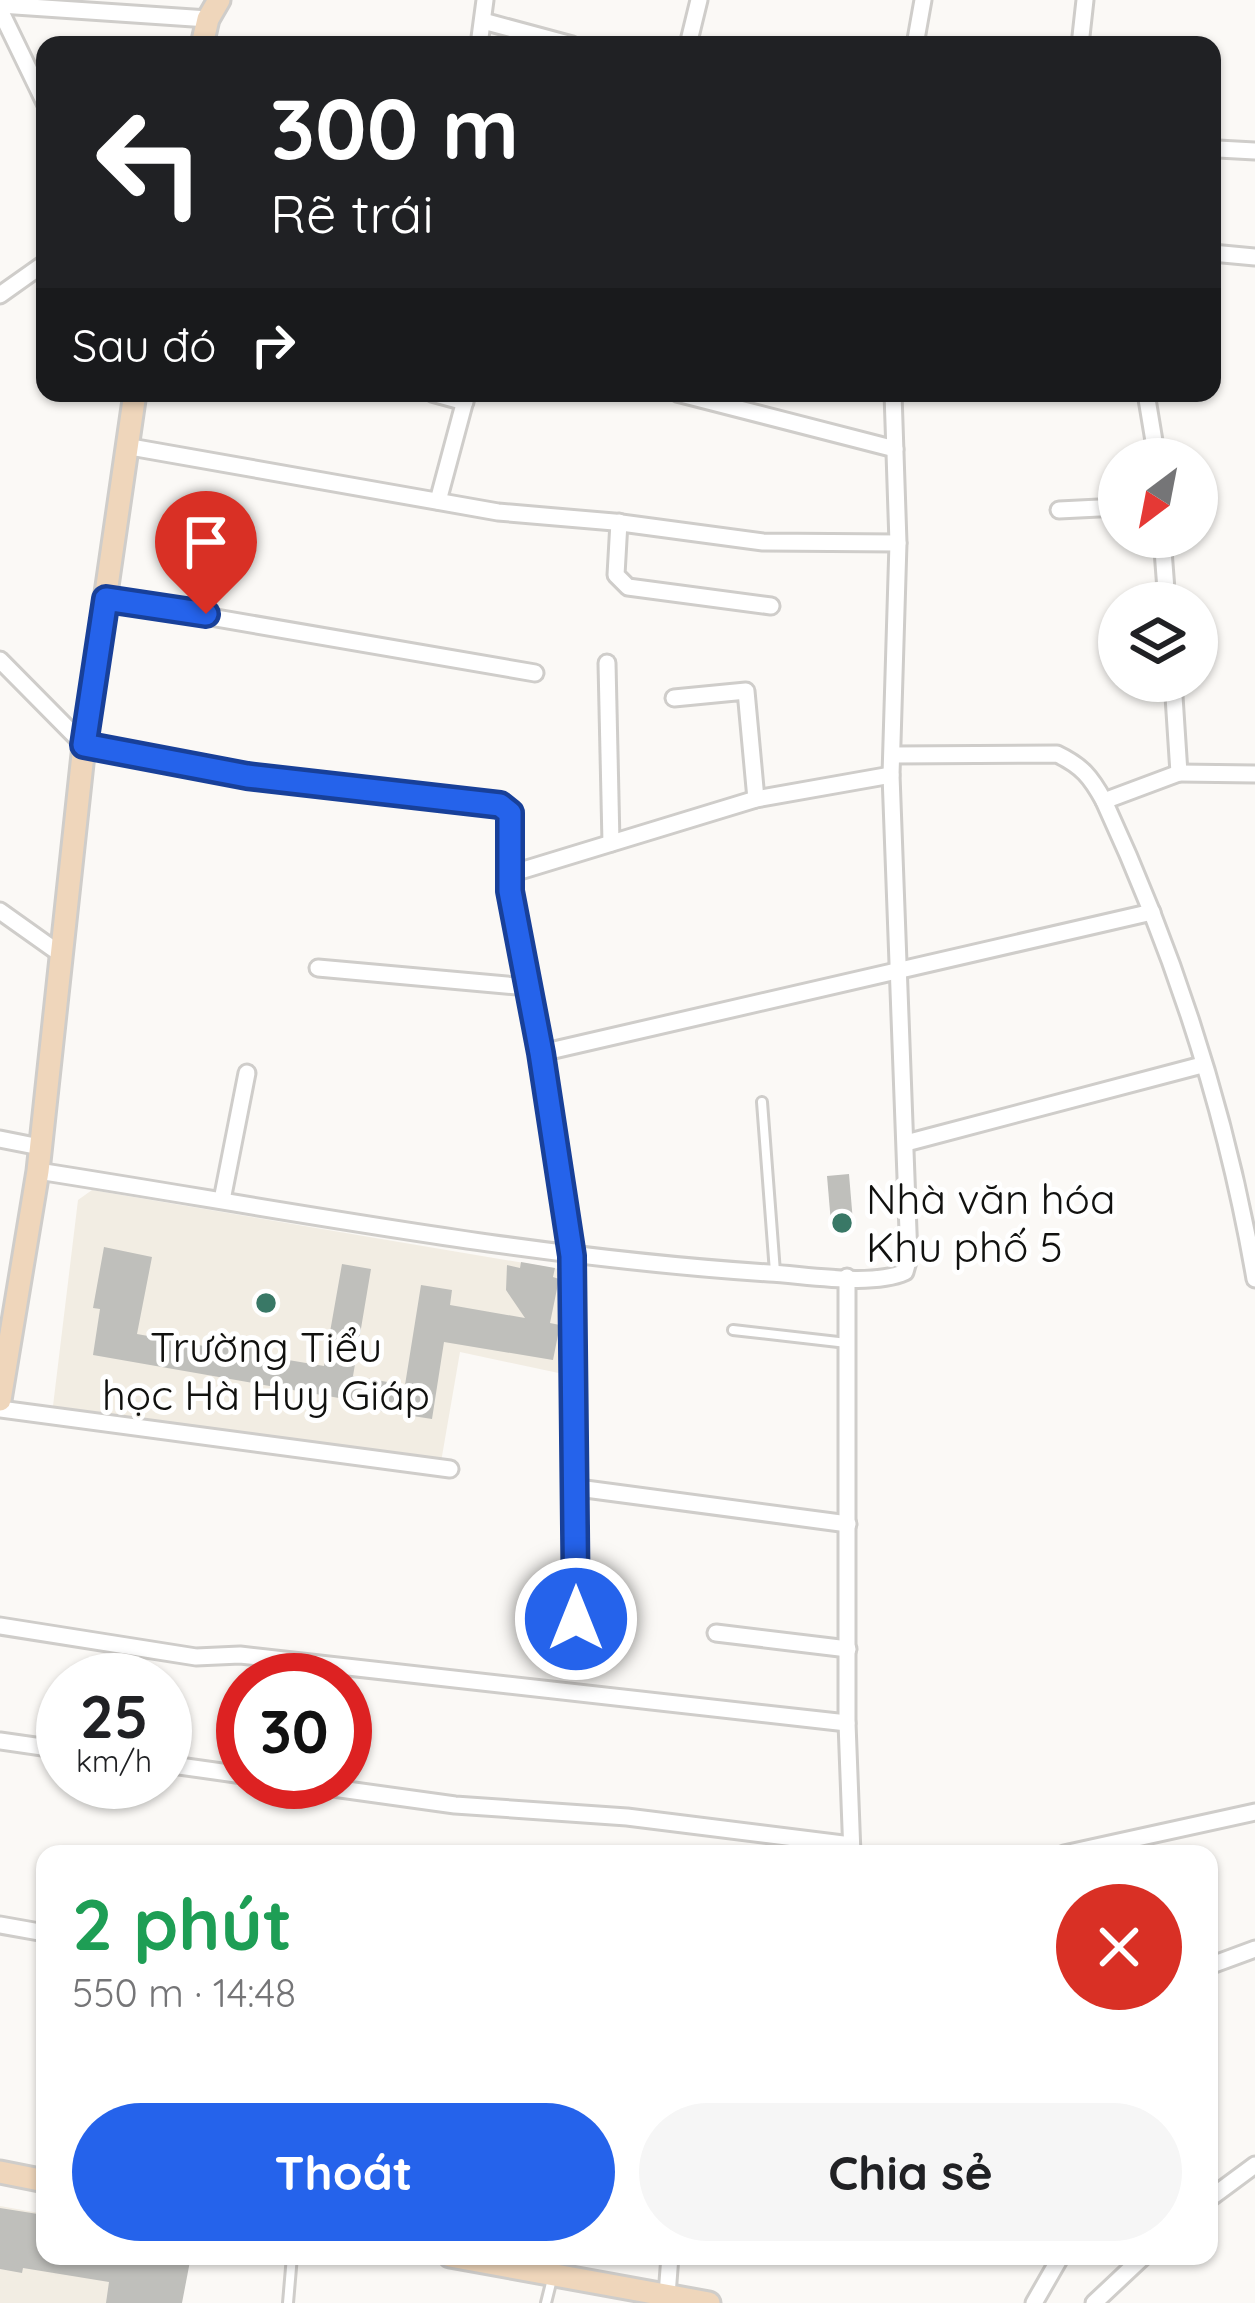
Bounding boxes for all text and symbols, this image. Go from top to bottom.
text: 300 m [270,75,519,180]
icon: left [72,84,228,240]
text: Rẽ trái [270,179,434,247]
icon: right [240,312,306,378]
text: Sau đó [72,317,216,373]
north arrow [1098,438,1218,558]
map controls [1098,438,1218,702]
pin [155,491,257,614]
icon: arrive [173,509,239,575]
button: layers [1098,582,1218,702]
place label: Nhà văn hóa Khu phố 5 [866,1172,1115,1273]
marker: Nhà văn hóa Khu phố 5 [829,1210,855,1236]
marker: Trường Tiểu học Hà Huy Giáp [253,1290,279,1316]
place label: Trường Tiểu học Hà Huy Giáp [102,1320,430,1421]
position arrow [513,1556,639,1682]
speed limit sign: 30 [216,1653,372,1809]
text: 25 [80,1678,148,1753]
text: km/h [76,1742,152,1780]
text: 2 phút [72,1878,292,1968]
button: close [1056,1884,1182,2010]
text: 550 m · 14:48 [72,1968,296,2017]
button: Thoát [72,2103,615,2241]
button: Chia sẻ [639,2103,1182,2241]

